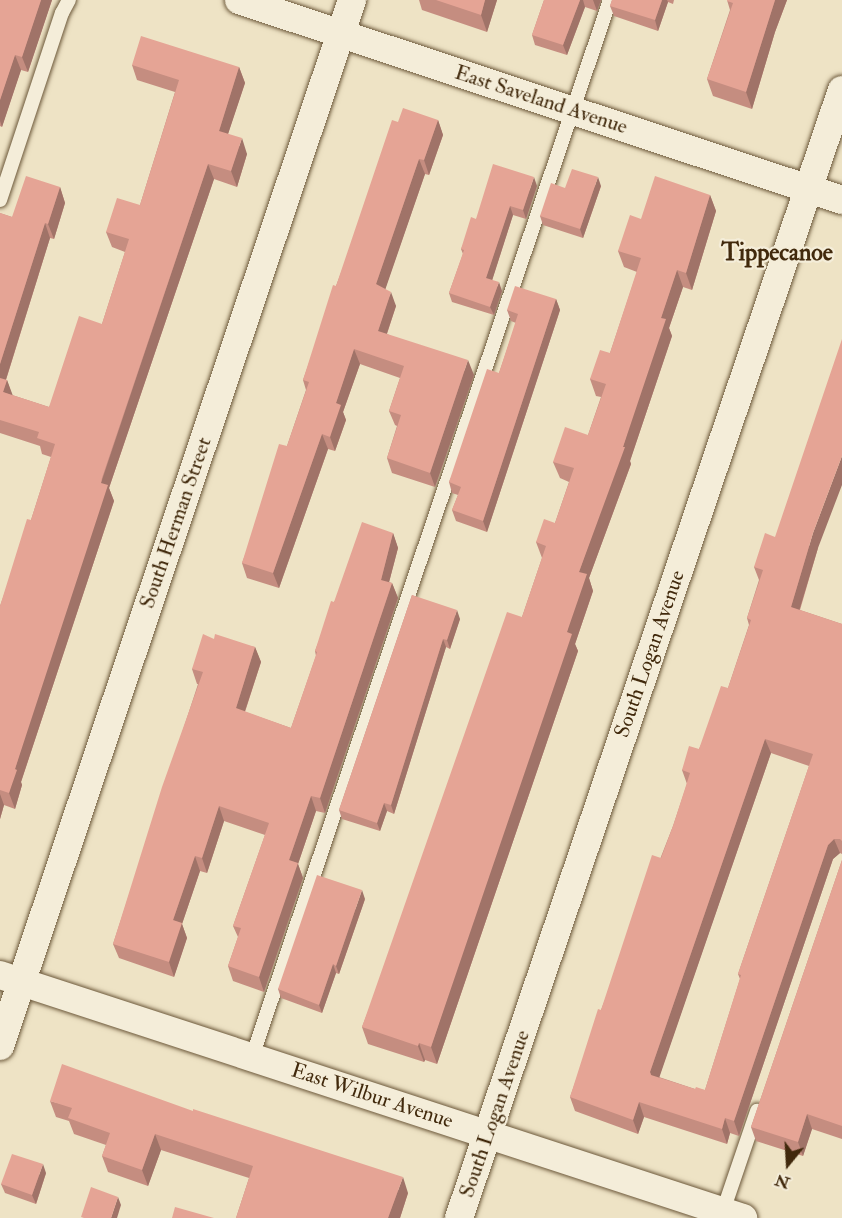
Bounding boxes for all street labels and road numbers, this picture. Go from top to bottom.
street label: East Saveland Avenue [451,60,631,140]
street label: South Herman Street [135,434,217,612]
street label: South Logan Avenue [610,567,690,741]
street label: South Logan Avenue [455,1027,535,1201]
street label: East Wilbur Avenue [288,1058,456,1134]

